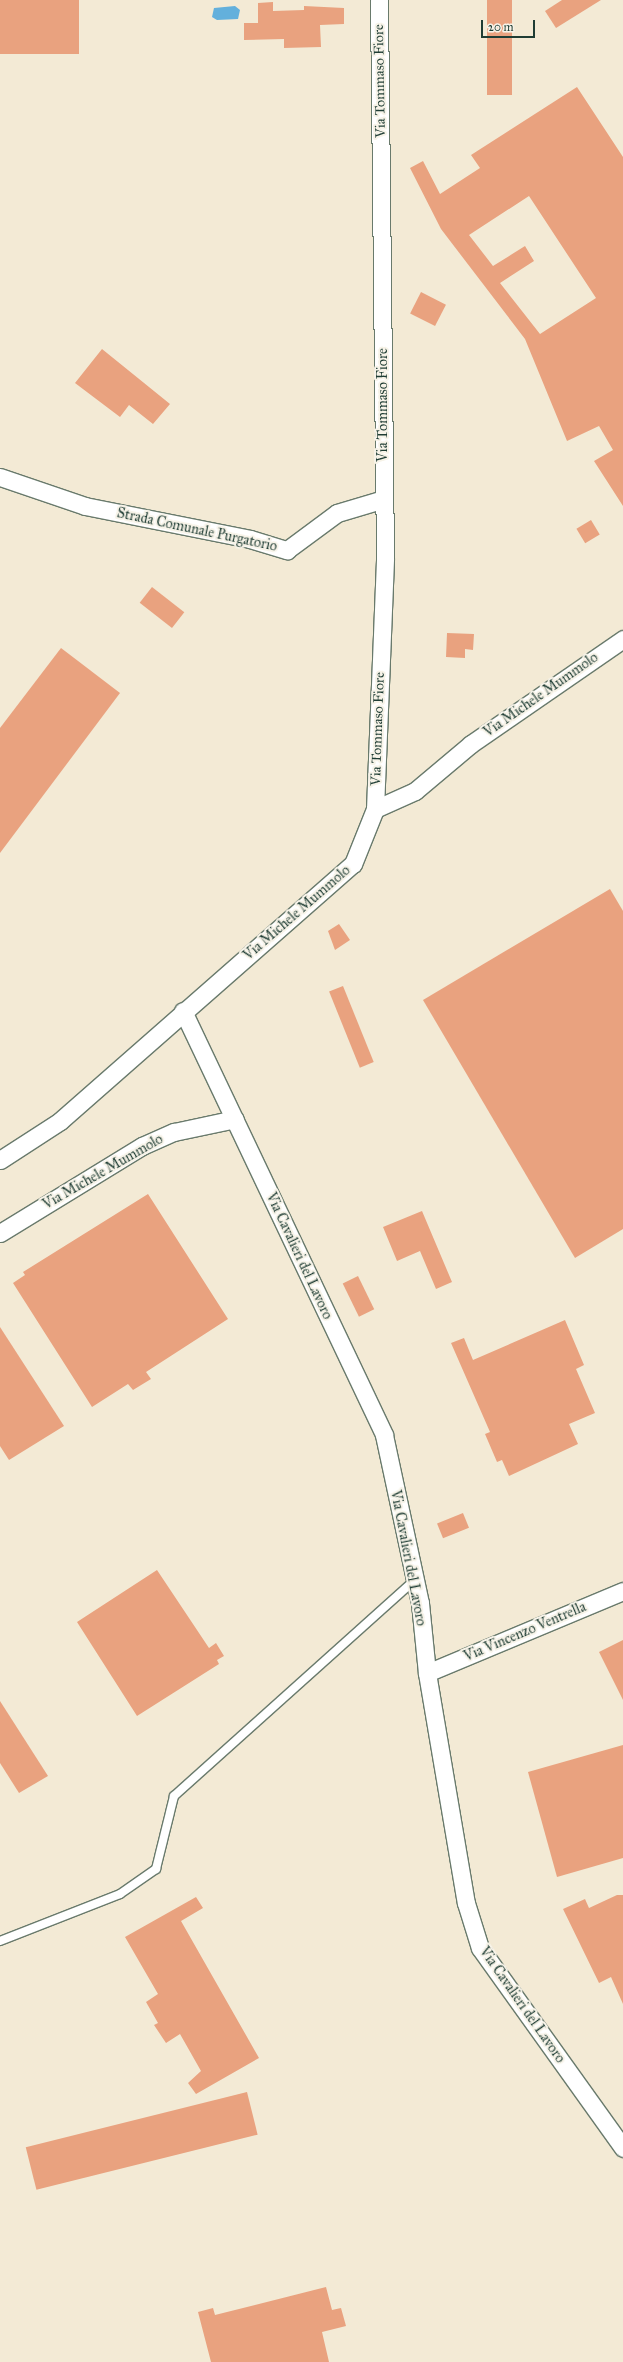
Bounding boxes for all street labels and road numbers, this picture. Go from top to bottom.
street label: Via Tommaso Fiore [371,24,389,138]
street label: Via Tommaso Fiore [375,348,391,462]
street label: Strada Comunale Purgatorio [115,505,279,555]
street label: Via Michele Mummolo [480,649,602,741]
street label: Via Tommaso Fiore [368,672,388,786]
street label: Via Michele Mummolo [240,862,354,964]
street label: Via Michele Mummolo [40,1131,166,1213]
street label: Via Cavalieri del Lavoro [262,1190,336,1322]
street label: Via Cavalieri del Lavoro [387,1489,429,1627]
street label: Via Vincenzo Ventrella [461,1599,589,1665]
street label: Via Cavalieri del Lavoro [476,1944,568,2066]

